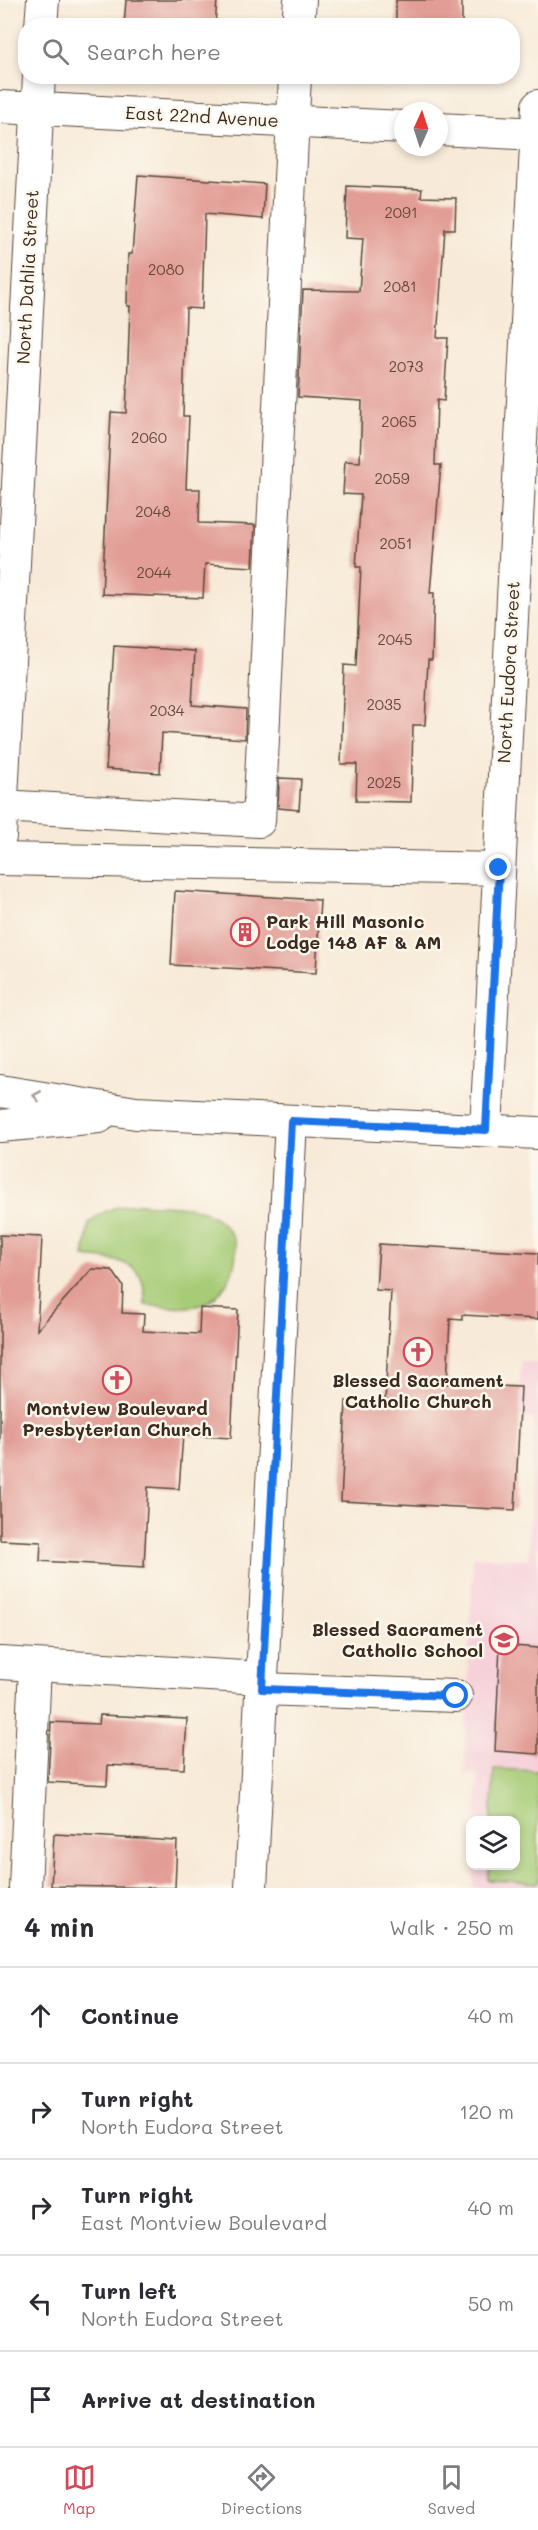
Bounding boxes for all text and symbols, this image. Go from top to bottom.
search box [18,18,520,84]
icon: search [39,35,72,68]
text: Search here [87,37,221,66]
street label: East 22nd Avenue [125,100,279,132]
north arrow [394,102,448,156]
street label: North Dahlia Street [10,189,44,365]
house number: 2091 [384,202,418,222]
house number: 2080 [148,259,184,279]
house number: 2081 [383,276,417,296]
house number: 2073 [389,356,424,376]
house number: 2065 [381,411,417,431]
house number: 2060 [131,427,167,447]
house number: 2059 [374,468,410,488]
house number: 2048 [135,501,171,521]
house number: 2051 [379,533,413,553]
house number: 2044 [136,562,172,582]
street label: North Eudora Street [491,580,525,764]
house number: 2045 [377,629,413,649]
house number: 2035 [366,694,402,714]
house number: 2034 [149,700,185,720]
house number: 2025 [367,772,401,792]
route end [485,854,511,880]
place label: Park Hill Masonic Lodge 148 AF & AM [266,909,441,954]
building icon: Park Hill Masonic Lodge 148 AF & AM [229,916,261,948]
one-way arrow [32,1090,42,1103]
church icon: Blessed Sacrament Catholic Church [402,1336,434,1368]
church icon: Montview Boulevard Presbyterian Church [101,1364,133,1396]
place label: Blessed Sacrament Catholic Church [332,1368,504,1413]
place label: Montview Boulevard Presbyterian Church [22,1396,212,1441]
place label: Blessed Sacrament Catholic School [312,1617,483,1662]
school or university icon: Blessed Sacrament Catholic School [488,1624,520,1656]
route start [442,1682,468,1708]
map controls [466,1816,520,1870]
button: layers [466,1816,520,1870]
text: 4 min [24,1910,94,1944]
text: Walk · 250 m [389,1914,514,1940]
icon: ahead [24,1999,57,2032]
text: Continue [81,2001,179,2030]
text: 40 m [468,2002,514,2028]
text: Turn right [81,2084,193,2113]
icon: right [24,2095,57,2128]
text: 120 m [459,2098,514,2124]
text: North Eudora Street [81,2113,284,2139]
text: Turn right [81,2180,193,2209]
icon: right [24,2191,57,2224]
text: 40 m [468,2194,514,2220]
text: East Montview Boulevard [81,2209,327,2235]
text: Turn left [81,2276,177,2305]
icon: left [24,2287,57,2320]
text: 50 m [468,2290,514,2316]
text: North Eudora Street [81,2305,284,2331]
icon: arrive [24,2383,57,2416]
text: Arrive at destination [81,2385,316,2414]
tab: Map [63,2461,96,2518]
tab: Directions [221,2461,302,2518]
tab: Saved [428,2461,475,2518]

